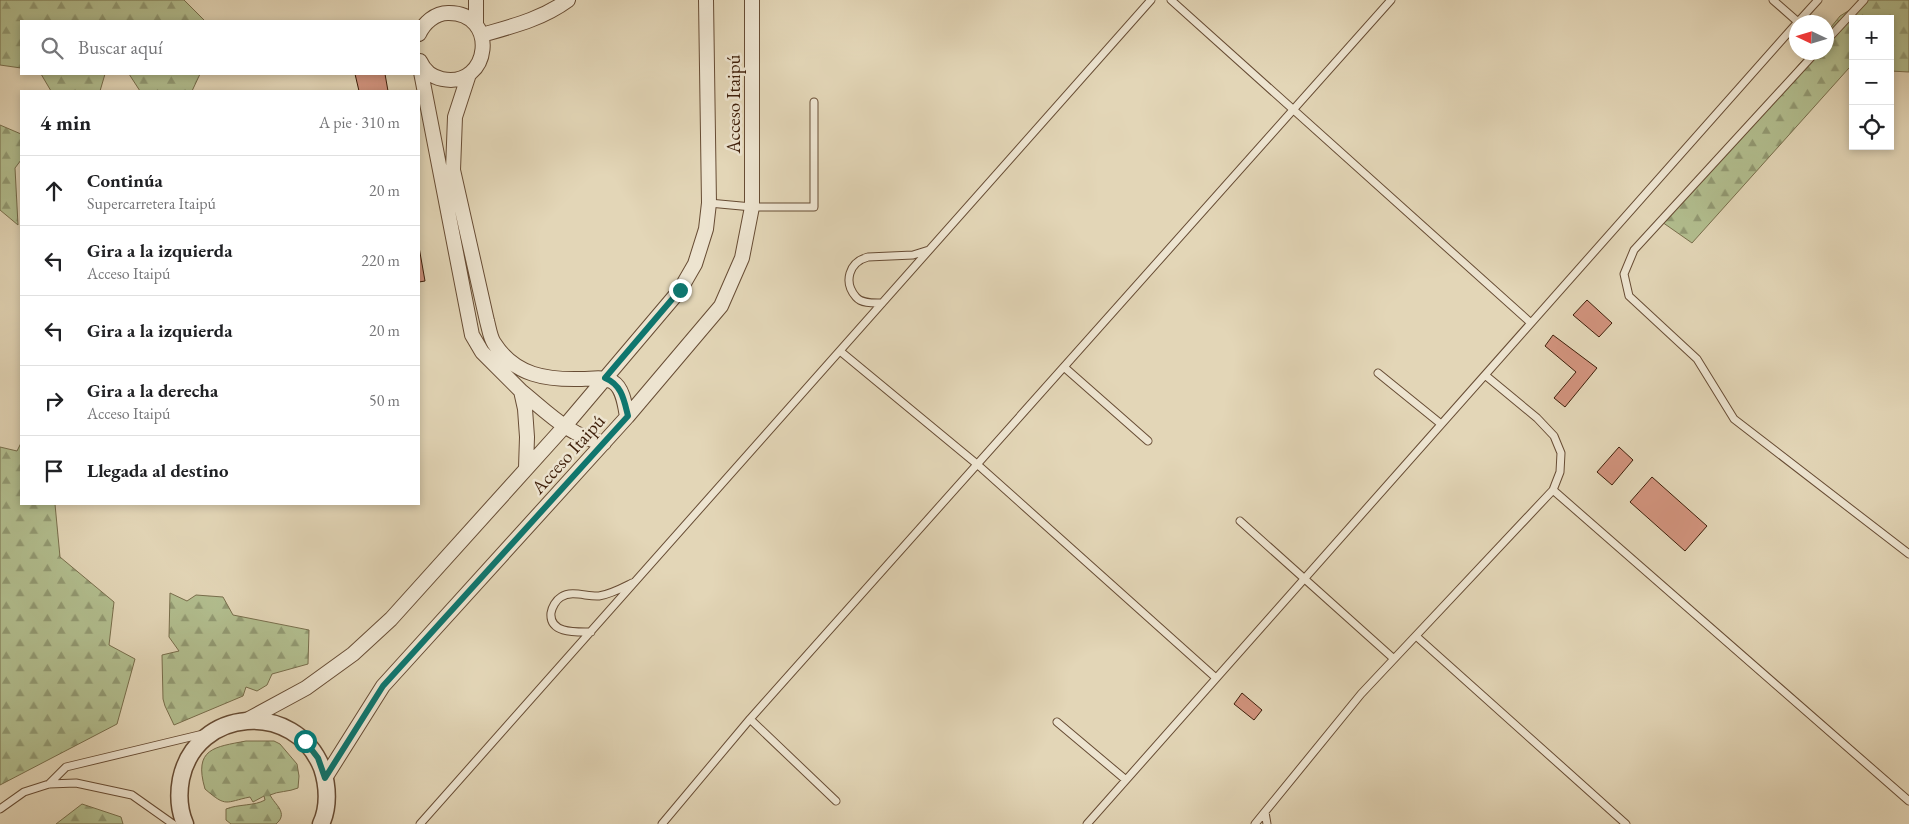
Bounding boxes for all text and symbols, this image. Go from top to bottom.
north arrow [1789,15,1834,60]
map controls [1849,15,1894,150]
button: + [1849,15,1894,60]
search box [20,20,420,75]
icon: search [38,34,66,62]
text: Buscar aquí [78,35,163,60]
street label: Acceso Itaipú [721,54,746,155]
button: − [1849,60,1894,105]
button: locate [1849,105,1894,150]
text: 4 min [40,109,91,136]
text: A pie · 310 m [319,112,400,133]
text: Continúa [87,168,163,193]
icon: ahead [40,177,68,205]
text: 20 m [369,180,400,201]
text: Supercarretera Itaipú [87,193,216,214]
text: Gira a la izquierda [87,238,233,263]
icon: left [40,247,68,275]
text: 220 m [361,250,400,271]
text: Acceso Itaipú [87,263,171,284]
route end [669,279,692,302]
icon: left [40,317,68,345]
text: Gira a la izquierda [87,318,233,343]
text: 20 m [369,320,400,341]
text: Gira a la derecha [87,378,218,403]
icon: right [40,387,68,415]
text: 50 m [369,390,400,411]
text: Acceso Itaipú [87,403,171,424]
street label: Acceso Itaipú [525,409,610,500]
icon: arrive [40,457,68,485]
text: Llegada al destino [87,458,229,483]
route start [294,730,317,753]

